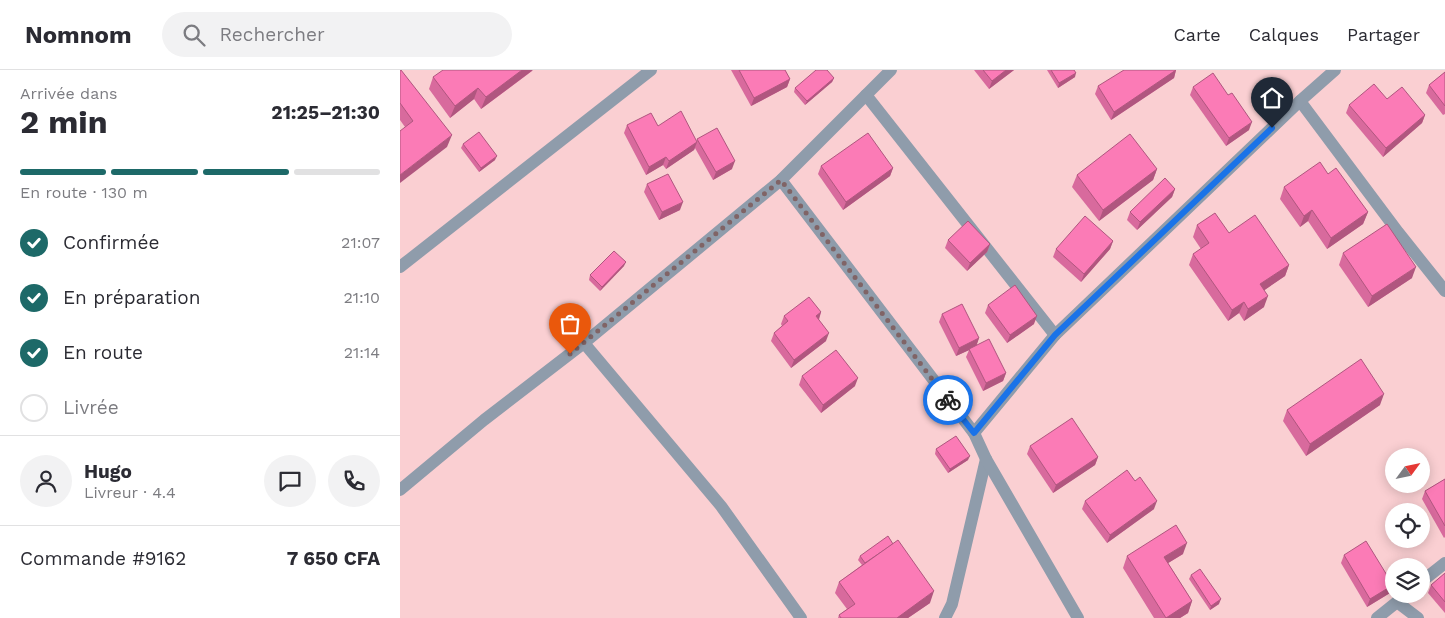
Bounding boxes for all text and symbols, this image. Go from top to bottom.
search box [162,12,512,57]
text: Nomnom [25,21,132,49]
icon: search [180,21,208,49]
text: Rechercher [220,23,325,46]
text: Carte [1173,24,1221,45]
text: Calques [1249,24,1319,45]
text: Partager [1347,24,1420,45]
pin [1251,77,1293,128]
text: Arrivée dans [20,84,118,103]
icon: home [1258,84,1286,112]
text: 21:25–21:30 [271,101,380,124]
text: 2 min [20,103,108,141]
text: En route · 130 m [20,183,148,202]
icon: check [20,229,48,257]
text: Confirmée [63,231,159,254]
text: 21:07 [341,233,380,252]
icon: check [20,284,48,312]
text: En préparation [63,286,200,309]
text: 21:10 [344,288,380,307]
pin [549,303,591,354]
icon: bag [556,310,584,338]
icon: check [20,339,48,367]
text: En route [63,341,143,364]
text: 21:14 [344,343,380,362]
courier [923,375,973,425]
icon: bike [934,386,962,414]
text: Livrée [63,396,119,419]
north arrow [1385,448,1430,492]
map controls [1385,448,1430,603]
button: person [20,455,72,507]
button: chat [264,455,316,507]
button: phone [328,455,380,507]
text: Hugo [84,460,132,483]
text: Livreur · 4.4 [84,483,176,502]
button: locate [1385,503,1430,548]
text: Commande #9162 [20,547,186,570]
text: 7 650 CFA [287,547,380,570]
button: layers [1385,558,1430,603]

